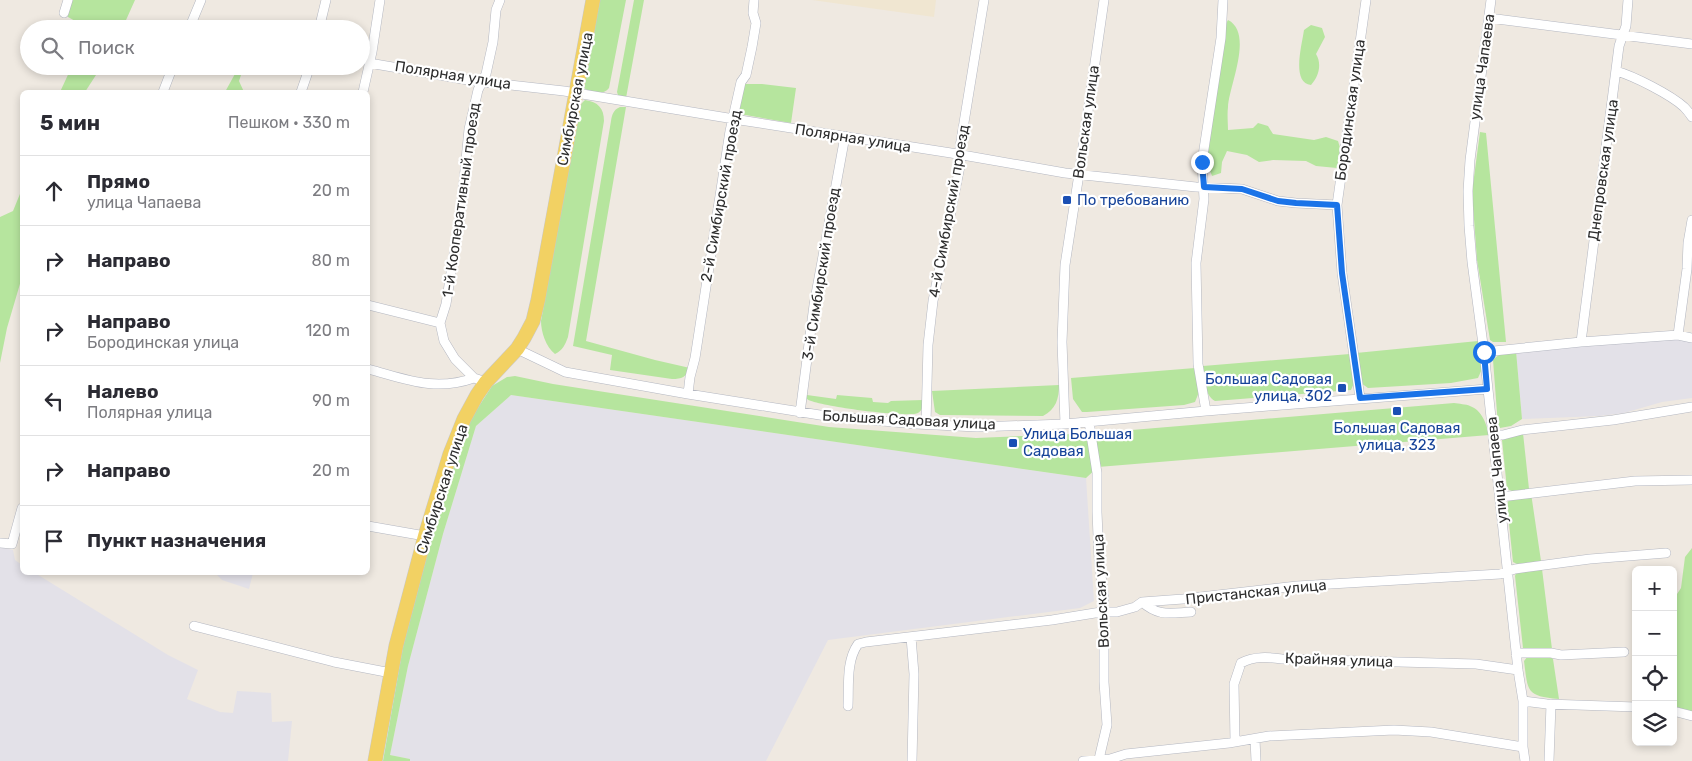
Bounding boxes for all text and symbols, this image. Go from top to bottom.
street label: улица Чапаева [1466,13,1498,121]
search box [20,20,370,75]
street label: Симбирская улица [553,31,597,167]
icon: search [38,34,66,62]
text: Поиск [78,36,135,59]
street label: Бородинская улица [1331,38,1369,182]
street label: Полярная улица [394,57,512,93]
street label: Вольская улица [1069,64,1103,180]
street label: Днепровская улица [1584,98,1622,242]
street label: 1-й Кооперативный проезд [438,101,484,299]
street label: 2-й Симбирский проезд [697,109,745,283]
text: 5 мин [40,110,100,135]
text: Пешком · 330 m [228,113,350,132]
street label: Полярная улица [794,120,912,156]
street label: 4-й Симбирский проезд [925,123,973,299]
route end [1191,151,1214,174]
text: Прямо [87,170,150,193]
icon: ahead [40,177,68,205]
text: 20 m [312,181,350,200]
street label: 3-й Симбирский проезд [798,186,844,362]
place label: По требованию [1077,191,1189,209]
text: улица Чапаева [87,193,201,212]
marker: По требованию [1061,194,1073,206]
icon: right [40,247,68,275]
text: Направо [87,249,171,272]
text: 80 m [312,251,350,270]
text: Направо [87,310,171,333]
icon: right [40,317,68,345]
text: 120 m [305,321,350,340]
text: Бородинская улица [87,333,239,352]
route start [1473,341,1496,364]
place label: Большая Садовая улица, 302 [1205,370,1332,405]
text: Налево [87,380,159,403]
marker: Большая Садовая улица, 302 [1336,382,1348,394]
icon: left [40,387,68,415]
text: 90 m [312,391,350,410]
text: Полярная улица [87,403,212,422]
marker: Большая Садовая улица, 323 [1391,405,1403,417]
street label: Большая Садовая улица [822,406,996,434]
street label: улица Чапаева [1482,416,1512,524]
place label: Большая Садовая улица, 323 [1334,419,1460,454]
street label: Симбирская улица [412,422,472,556]
place label: Улица Большая Садовая [1023,425,1132,460]
marker: Улица Большая Садовая [1007,437,1019,449]
icon: right [40,457,68,485]
text: Направо [87,459,171,482]
text: 20 m [312,461,350,480]
icon: arrive [40,527,68,555]
text: Пункт назначения [87,529,266,552]
street label: Вольская улица [1089,533,1113,649]
map controls [1632,566,1677,746]
button: + [1632,566,1677,611]
street label: Пристанская улица [1185,576,1327,608]
button: − [1632,611,1677,656]
street label: Крайняя улица [1285,649,1393,671]
button: locate [1632,656,1677,701]
button: layers [1632,701,1677,746]

